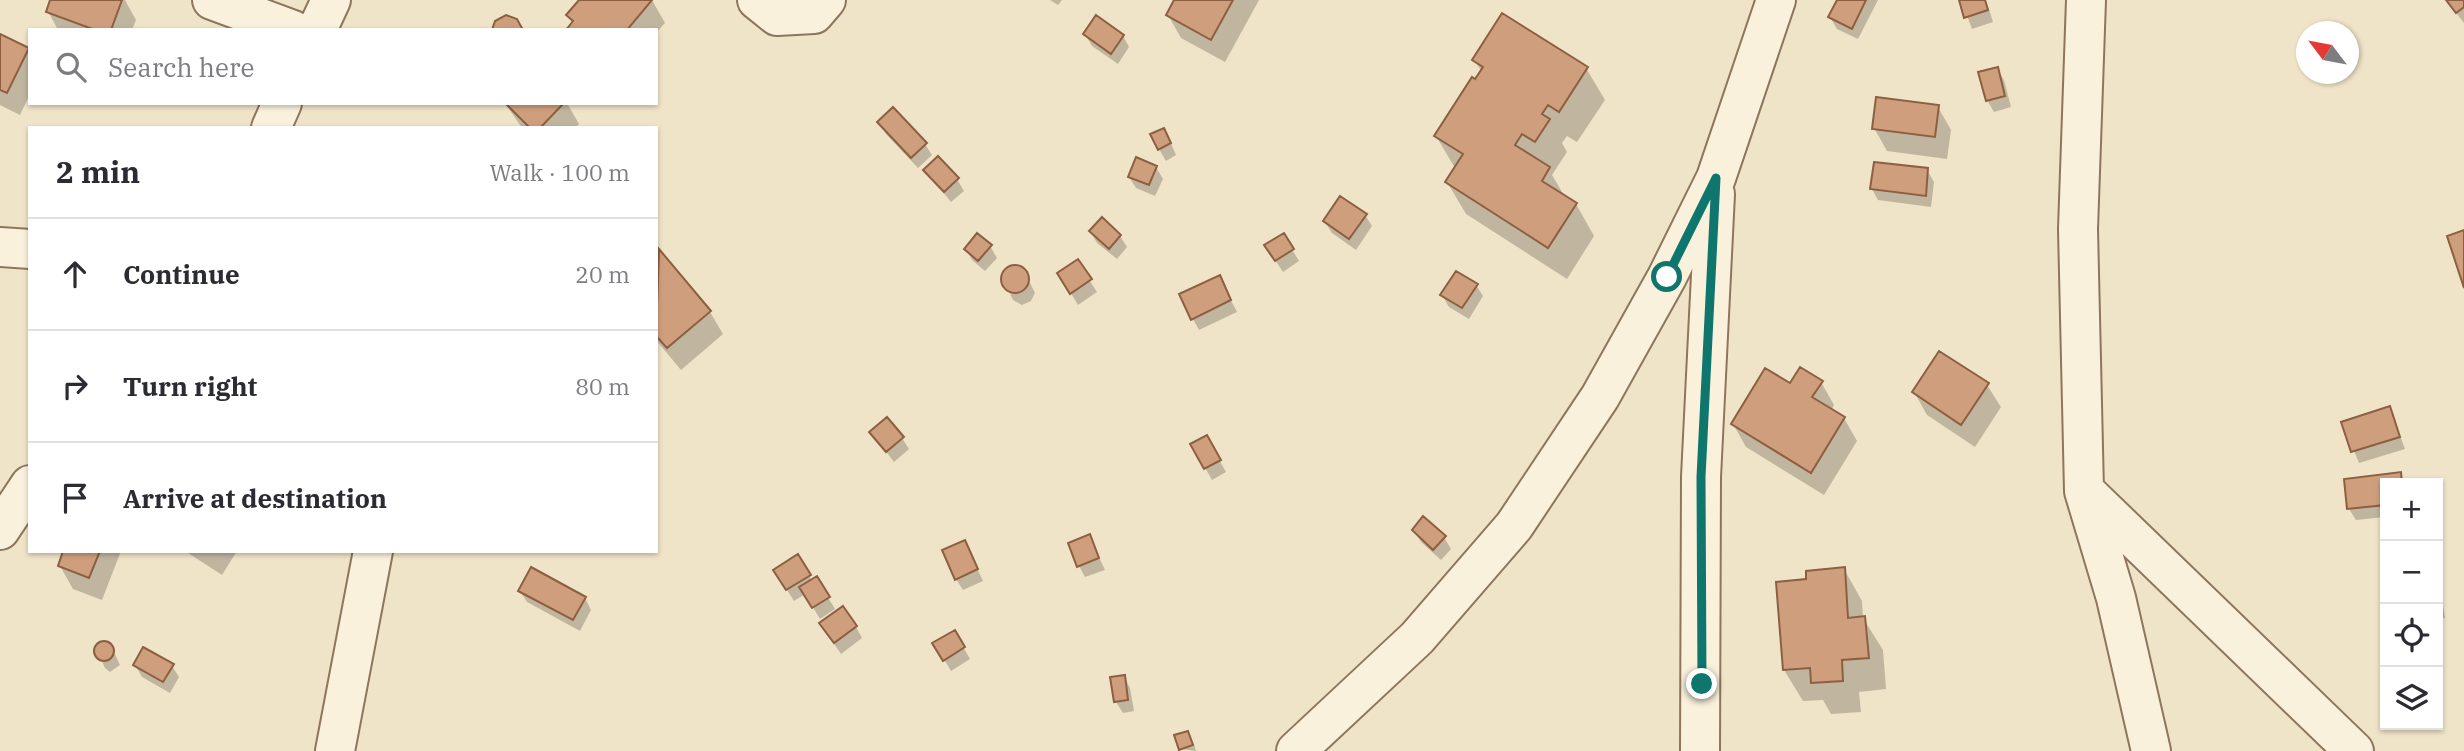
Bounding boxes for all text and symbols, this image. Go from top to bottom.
north arrow [2296,21,2359,84]
search box [28,28,658,105]
icon: search [52,48,90,86]
text: Search here [108,50,254,84]
text: 2 min [56,152,140,191]
text: Walk · 100 m [489,157,630,187]
icon: ahead [56,255,94,293]
text: Continue [123,257,240,291]
text: 20 m [575,259,630,289]
route start [1651,261,1682,292]
icon: right [56,367,94,405]
text: Turn right [123,369,257,403]
text: 80 m [575,371,630,401]
map controls [2380,478,2443,730]
button: + [2380,478,2443,541]
icon: arrive [56,479,94,517]
text: Arrive at destination [123,481,387,515]
button: − [2380,541,2443,604]
button: locate [2380,604,2443,667]
button: layers [2380,667,2443,730]
route end [1686,668,1717,699]

